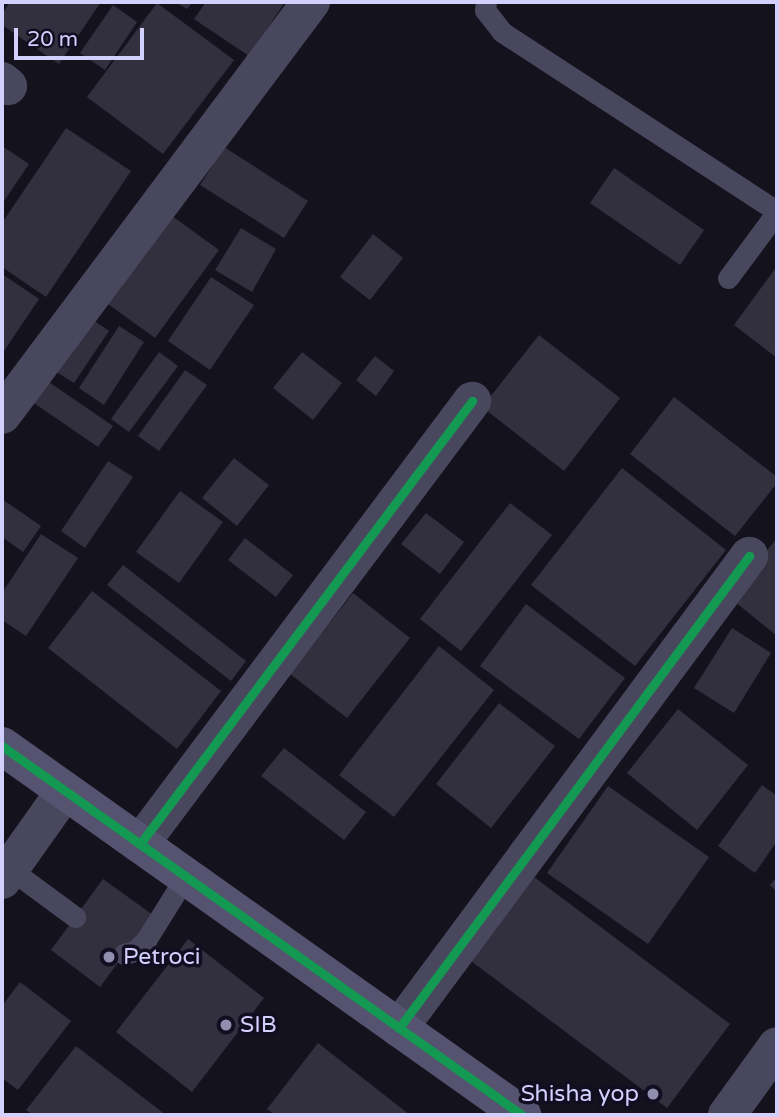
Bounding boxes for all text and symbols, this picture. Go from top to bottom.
scale bar [18,14,147,58]
text: 20 m [27,27,78,52]
place label: Petroci [123,943,200,971]
marker: Petroci [101,949,117,965]
place label: SIB [240,1011,277,1039]
marker: SIB [218,1017,234,1033]
place label: Shisha yop [521,1080,639,1108]
marker: Shisha yop [645,1086,661,1102]

